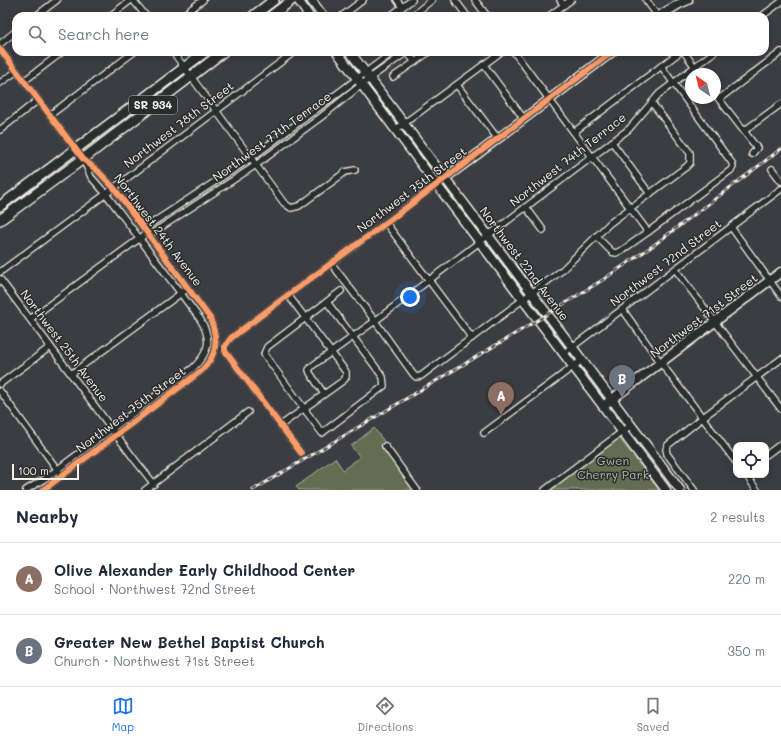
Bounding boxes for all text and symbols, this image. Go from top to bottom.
search box [12,12,769,56]
icon: search [26,23,48,45]
text: Search here [58,24,149,44]
north arrow [685,68,721,104]
street label: Northwest 78th Street [120,78,237,171]
street label: Northwest 77th Terrace [209,88,334,185]
road number: SR 934 [129,96,177,114]
street label: Northwest 74th Terrace [506,109,629,210]
street label: Northwest 75th Street [353,143,470,236]
street label: Northwest 24th Avenue [111,170,206,289]
street label: Northwest 22nd Avenue [477,203,573,324]
street label: Northwest 72nd Street [607,215,724,309]
street label: Northwest 71st Street [646,269,760,361]
street label: Northwest 25th Avenue [17,286,112,405]
your location [400,287,420,307]
street label: Northwest 75th Street [72,363,189,456]
pin: B [609,365,635,398]
pin: A [488,382,514,415]
map controls [733,442,769,478]
button: locate [733,442,769,478]
park label: Gwen Cherry Park [577,452,649,482]
scale bar [12,462,79,481]
text: 100 m [18,463,49,478]
text: Nearby [16,505,78,527]
text: 2 results [710,508,765,525]
text: Olive Alexander Early Childhood Center [54,560,355,580]
text: A [24,570,34,587]
text: 220 m [728,570,765,587]
text: School · Northwest 72nd Street [54,580,256,597]
text: Greater New Bethel Baptist Church [54,632,324,652]
text: B [25,642,33,659]
text: 350 m [727,642,765,659]
text: Church · Northwest 71st Street [54,652,255,669]
tab: Map [112,695,134,734]
tab: Directions [357,695,413,734]
tab: Saved [637,695,669,734]

